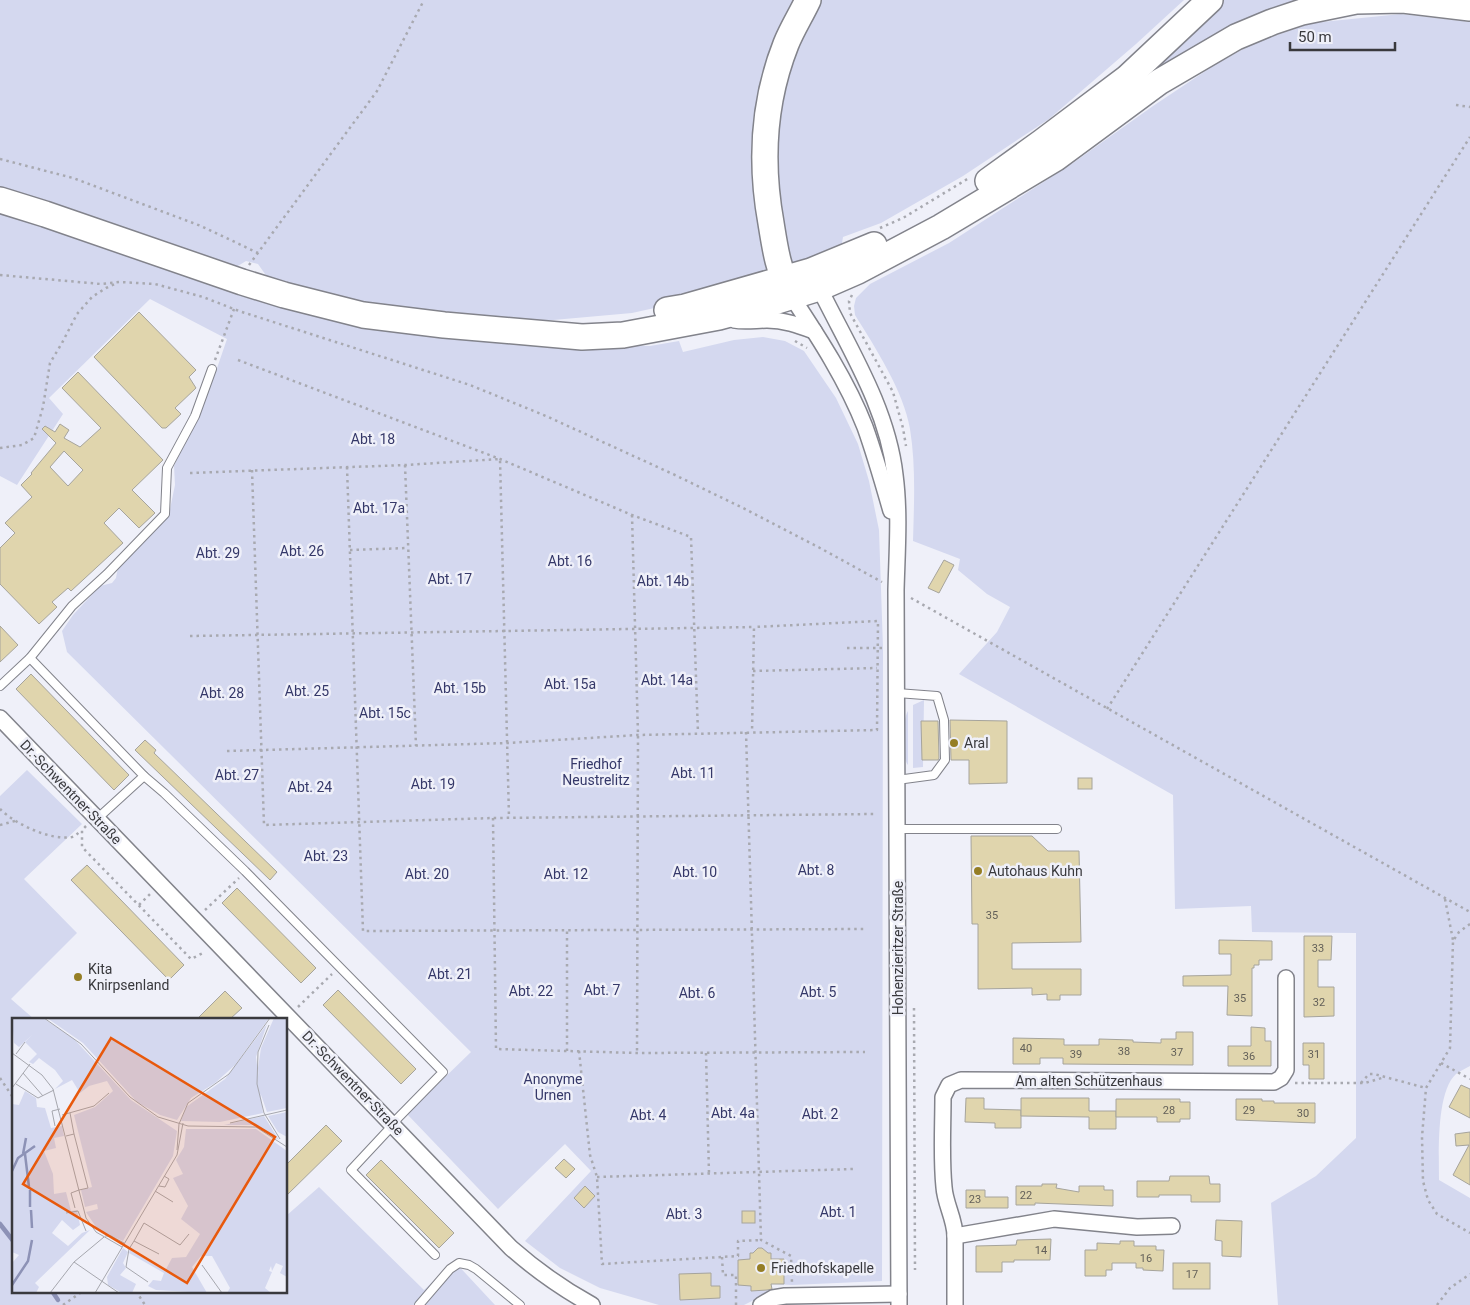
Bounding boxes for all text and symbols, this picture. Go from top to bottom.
scale bar [1290,20,1395,52]
text: 50 m [1298,28,1332,46]
park label: Abt. 18 [351,431,395,447]
park label: Abt. 17a [353,500,405,516]
park label: Abt. 26 [280,543,324,559]
park label: Abt. 29 [196,545,240,561]
park label: Abt. 16 [548,553,592,569]
park label: Abt. 17 [428,571,472,587]
park label: Abt. 14b [637,573,689,589]
park label: Abt. 14a [641,672,693,688]
park label: Abt. 15a [544,676,596,692]
park label: Abt. 15b [434,680,486,696]
park label: Abt. 25 [285,683,329,699]
park label: Abt. 28 [200,685,244,701]
park label: Abt. 15c [359,705,411,721]
place label: Aral [964,735,989,751]
street label: Dr.-Schwentner-Straße [17,737,125,847]
marker: Aral [948,737,960,749]
park label: Friedhof Neustrelitz [562,756,630,788]
park label: Abt. 11 [671,765,715,781]
park label: Abt. 27 [215,767,259,783]
park label: Abt. 19 [411,776,455,792]
park label: Abt. 24 [288,779,332,795]
park label: Abt. 23 [304,848,348,864]
park label: Abt. 8 [798,862,834,878]
place label: Autohaus Kuhn [988,863,1083,879]
park label: Abt. 10 [673,864,717,880]
marker: Autohaus Kuhn [972,865,984,877]
park label: Abt. 20 [405,866,449,882]
park label: Abt. 12 [544,866,588,882]
street label: Hohenzieritzer Straße [890,881,906,1015]
house number: 35 [986,909,998,922]
house number: 33 [1312,942,1324,955]
place label: Kita Knirpsenland [88,961,169,993]
park label: Abt. 21 [428,966,472,982]
marker: Kita Knirpsenland [72,971,84,983]
park label: Abt. 7 [584,982,620,998]
park label: Abt. 22 [509,983,553,999]
park label: Abt. 5 [800,984,836,1000]
park label: Abt. 6 [679,985,715,1001]
house number: 35 [1234,992,1246,1005]
house number: 32 [1313,996,1325,1009]
inset map [12,1018,288,1292]
street label: Dr.-Schwentner-Straße [299,1028,407,1138]
house number: 40 [1020,1042,1032,1055]
house number: 38 [1118,1045,1130,1058]
house number: 37 [1171,1046,1183,1059]
house number: 39 [1070,1048,1082,1061]
house number: 31 [1308,1048,1320,1061]
house number: 36 [1243,1050,1255,1063]
park label: Anonyme Urnen [524,1071,582,1103]
street label: Am alten Schützenhaus [1015,1073,1163,1089]
house number: 28 [1163,1104,1175,1117]
house number: 29 [1243,1104,1255,1117]
park label: Abt. 4a [711,1105,755,1121]
park label: Abt. 2 [802,1106,838,1122]
park label: Abt. 4 [630,1107,666,1123]
house number: 30 [1297,1107,1309,1120]
house number: 22 [1020,1189,1032,1202]
house number: 23 [969,1193,981,1206]
park label: Abt. 1 [820,1204,856,1220]
park label: Abt. 3 [666,1206,702,1222]
house number: 14 [1035,1244,1047,1257]
house number: 16 [1140,1252,1152,1265]
place label: Friedhofskapelle [771,1260,874,1276]
marker: Friedhofskapelle [755,1262,767,1274]
house number: 17 [1186,1268,1198,1281]

